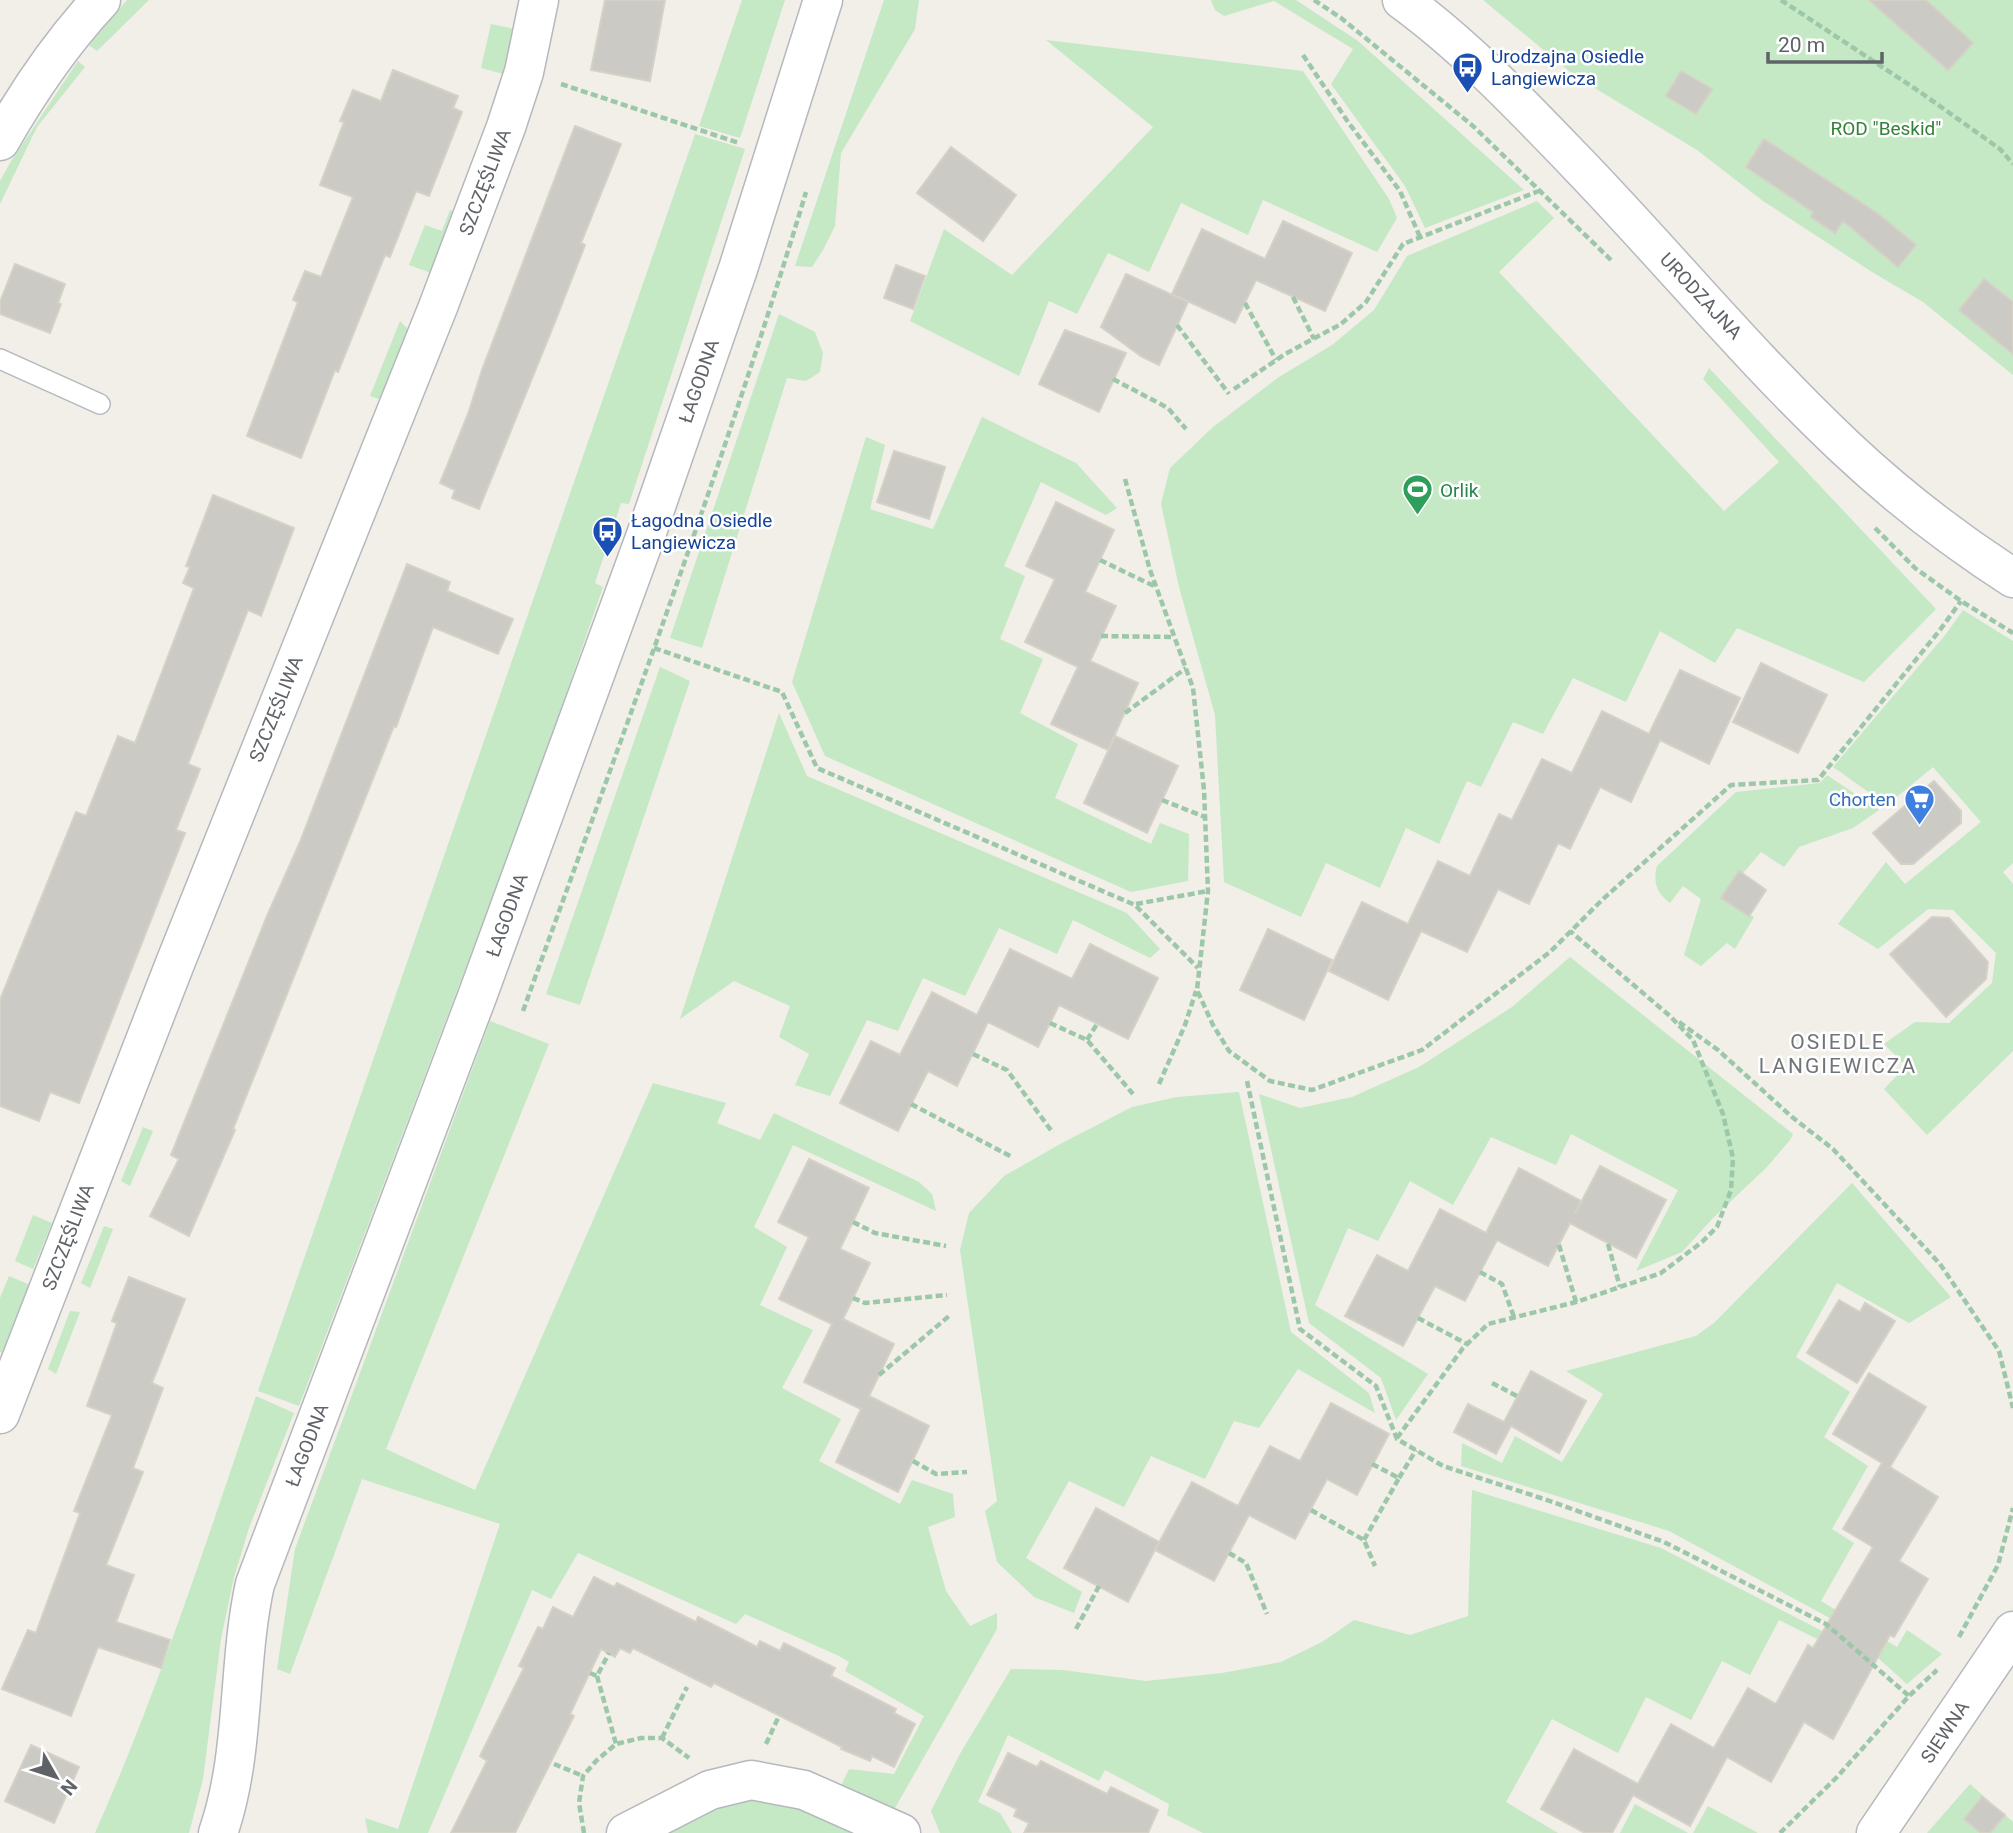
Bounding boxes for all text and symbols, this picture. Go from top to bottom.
scale bar [1768,21,1882,65]
text: 20 m [1778,33,1825,57]
place label: Urodzajna Osiedle Langiewicza [1491,45,1644,90]
bus stop icon: Urodzajna Osiedle Langiewicza [1451,50,1485,94]
park label: ROD "Beskid" [1831,117,1941,140]
street label: SZCZĘŚLIWA [454,125,516,239]
street label: URODZAJNA [1655,248,1747,344]
street label: ŁAGODNA [674,335,724,426]
sports icon: Orlik [1400,473,1434,517]
place label: Orlik [1440,479,1479,502]
place label: Łagodna Osiedle Langiewicza [631,509,772,554]
bus stop icon: Łagodna Osiedle Langiewicza [591,514,625,558]
street label: SZCZĘŚLIWA [244,652,308,765]
supermarket icon: Chorten [1902,782,1936,826]
place label: Chorten [1829,788,1896,811]
street label: ŁAGODNA [481,870,533,960]
district label: OSIEDLE LANGIEWICZA [1759,1030,1917,1078]
street label: SZCZĘŚLIWA [37,1180,99,1294]
street label: ŁAGODNA [281,1400,334,1490]
street label: SIEWNA [1916,1696,1975,1768]
north arrow [21,1742,91,1812]
text: N [56,1775,82,1800]

